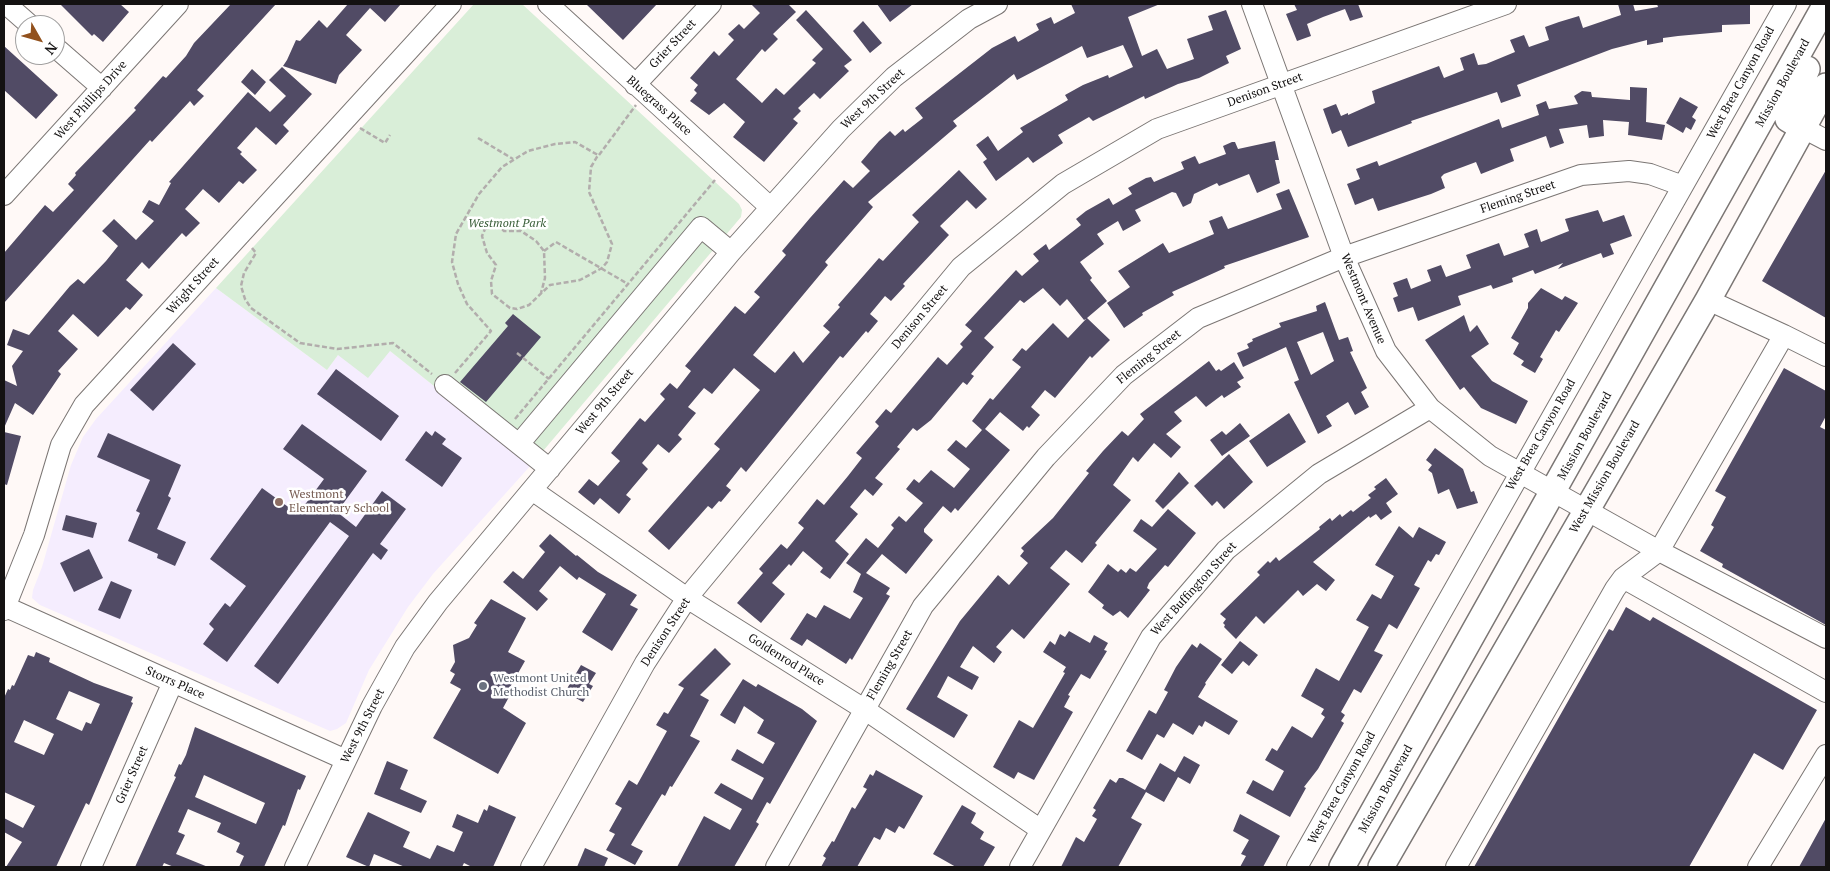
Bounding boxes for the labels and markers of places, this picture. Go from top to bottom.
place label: Westmont Elementary School [289,488,389,516]
marker: Westmont Elementary School [273,496,285,508]
place label: Westmont United Methodist Church [493,672,589,700]
marker: Westmont United Methodist Church [477,680,489,692]

